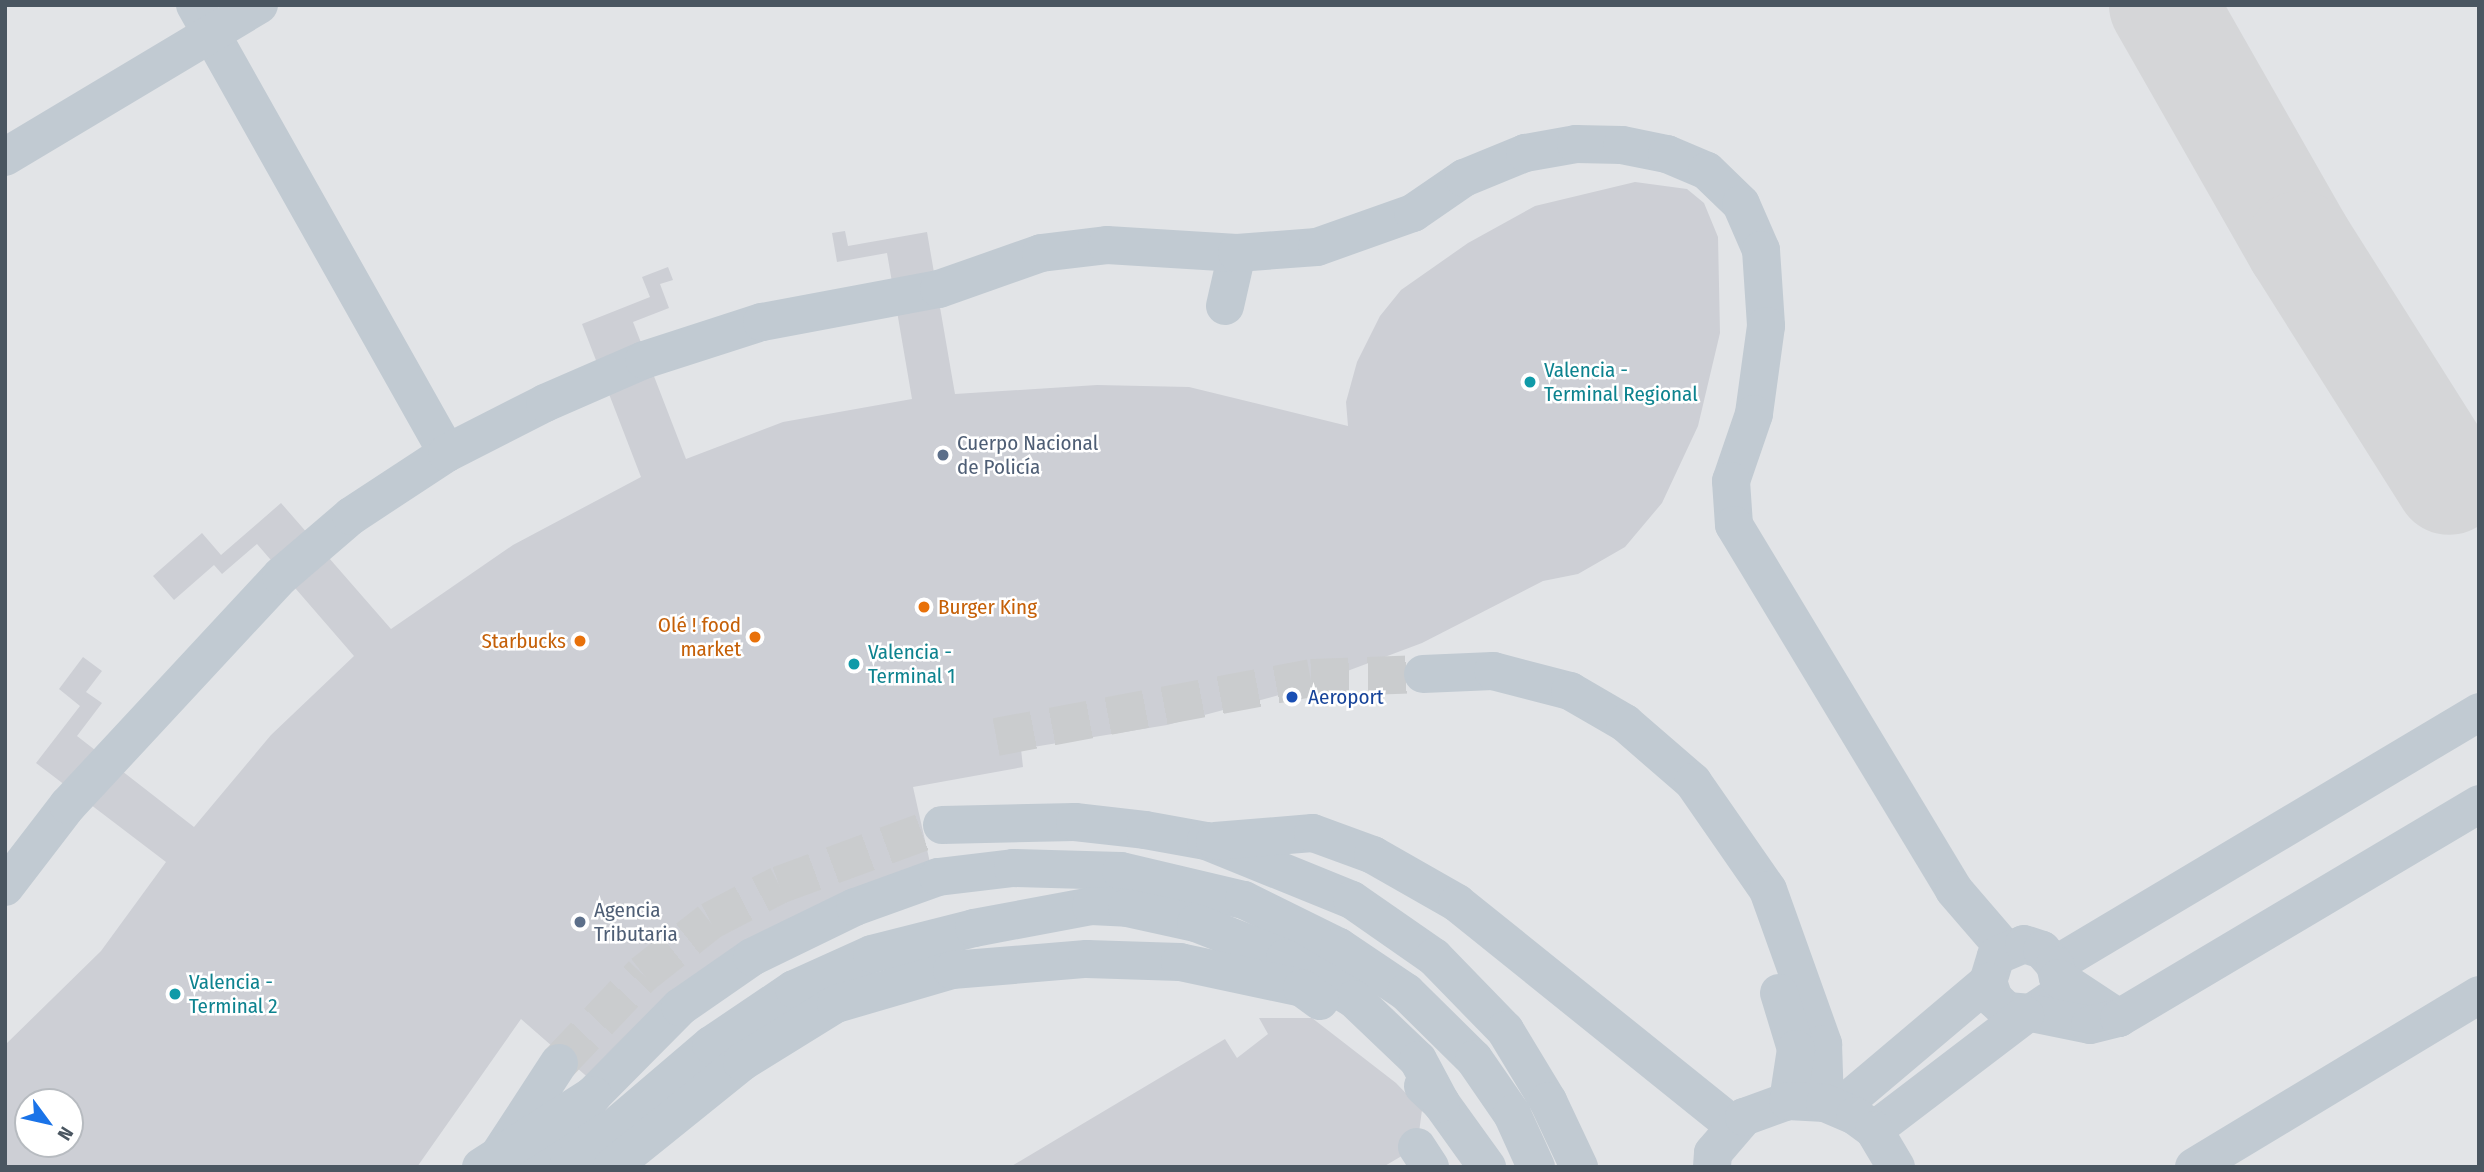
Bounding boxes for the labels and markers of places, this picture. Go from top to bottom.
place label: Valencia - Terminal Regional [1544,357,1698,407]
marker: Valencia - Terminal Regional [1522,374,1538,390]
place label: Cuerpo Nacional de Policía [957,430,1098,480]
marker: Cuerpo Nacional de Policía [935,447,951,463]
place label: Burger King [938,594,1037,620]
marker: Burger King [916,599,932,615]
place label: Olé ! food market [658,612,741,662]
place label: Starbucks [481,628,566,654]
marker: Olé ! food market [747,629,763,645]
marker: Starbucks [572,633,588,649]
place label: Valencia - Terminal 1 [868,639,956,689]
marker: Valencia - Terminal 1 [846,656,862,672]
place label: Aeroport [1308,684,1384,710]
marker: Aeroport [1282,687,1302,707]
place label: Agencia Tributaria [594,897,678,947]
marker: Agencia Tributaria [572,914,588,930]
place label: Valencia - Terminal 2 [189,969,278,1019]
marker: Valencia - Terminal 2 [167,986,183,1002]

